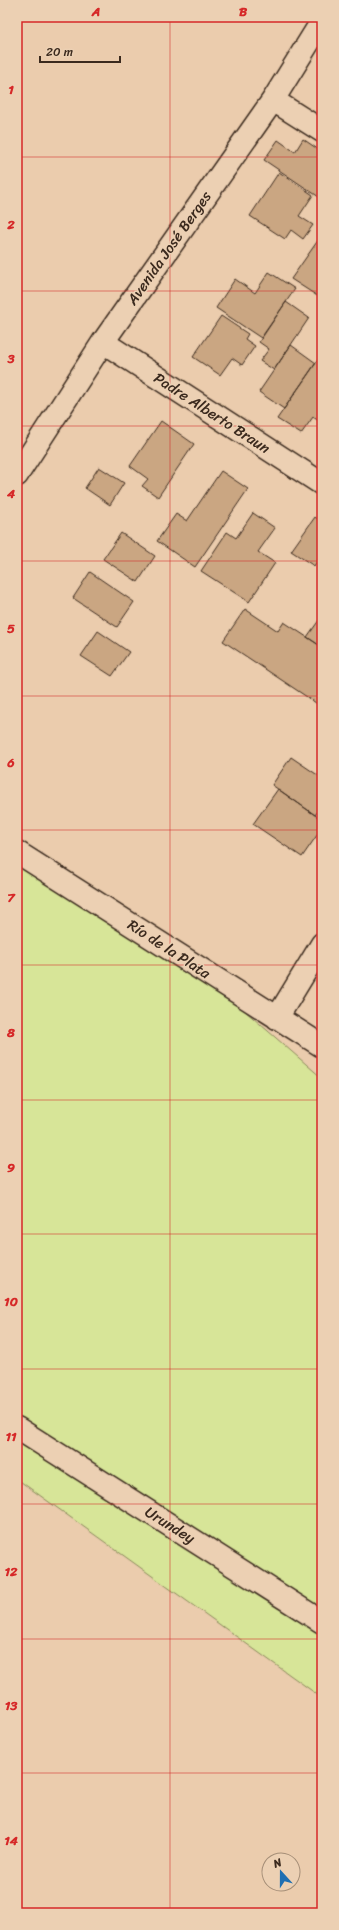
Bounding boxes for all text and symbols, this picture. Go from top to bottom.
text: A [91,0,100,23]
text: B [239,0,248,23]
scale bar [40,38,120,64]
text: 20 m [46,41,73,63]
text: 1 [8,78,14,101]
street label: Avenida José Berges [119,185,218,311]
text: 2 [6,213,15,236]
text: 3 [6,347,15,370]
street label: Padre Alberto Braun [148,365,276,461]
text: 4 [6,482,16,505]
text: 5 [7,617,15,640]
text: 6 [6,751,15,774]
text: 7 [7,886,16,909]
street label: Río de la Plata [122,912,216,986]
text: 8 [6,1021,15,1044]
text: 9 [7,1156,15,1179]
text: 10 [4,1290,18,1313]
text: 11 [5,1425,17,1448]
street label: Urundey [140,1499,201,1551]
text: 12 [4,1560,18,1583]
text: 13 [5,1694,18,1717]
text: 14 [4,1829,19,1852]
north arrow [261,1852,301,1892]
text: N [270,1853,285,1874]

